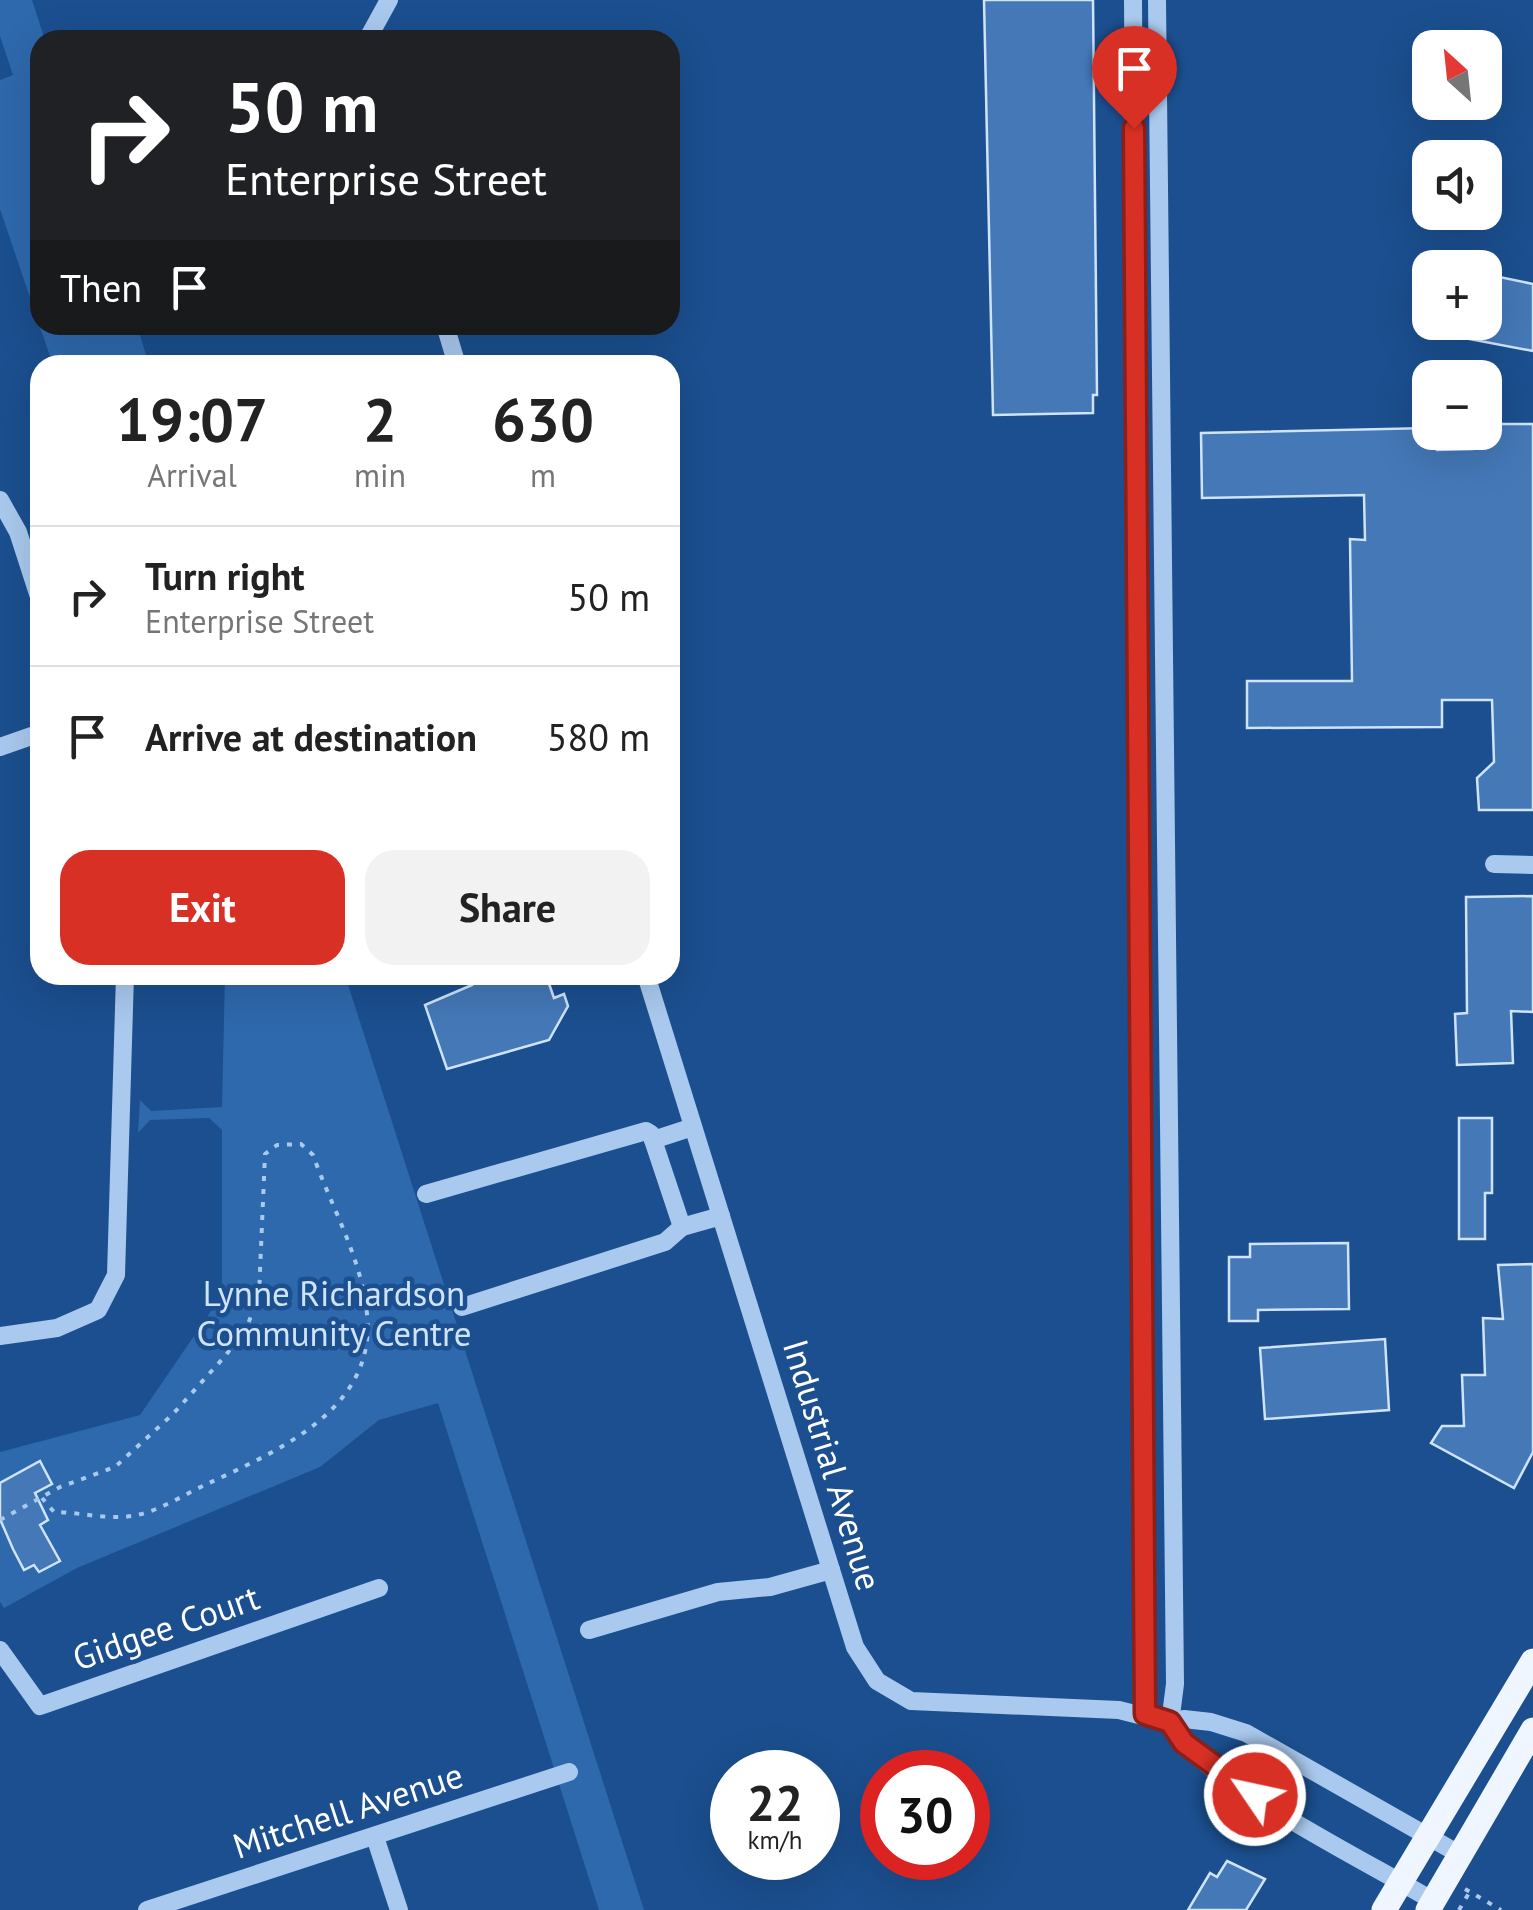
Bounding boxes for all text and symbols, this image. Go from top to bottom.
pin [1092,26,1177,129]
north arrow [1412,30,1502,120]
map controls [1412,30,1502,450]
icon: arrive [1107,41,1162,96]
text: 50 m [225,61,378,151]
icon: right [60,70,190,200]
button: sound [1412,140,1502,230]
text: Enterprise Street [225,149,547,207]
button: + [1412,250,1502,340]
icon: arrive [162,260,217,315]
text: Then [60,263,142,312]
button: − [1412,360,1502,450]
text: 19:07 [116,380,268,458]
text: 2 [363,380,397,458]
text: 630 [492,380,594,458]
text: Arrival [147,454,237,496]
text: min [354,454,406,496]
text: m [530,454,556,496]
text: Turn right [145,551,305,600]
icon: right [60,569,115,624]
text: 50 m [568,572,650,621]
text: Enterprise Street [145,600,374,642]
icon: arrive [60,709,115,764]
text: Arrive at destination [145,712,477,761]
text: 580 m [547,712,650,761]
button: Exit [60,850,345,965]
button: Share [365,850,650,965]
park label: Lynne Richardson Community Centre [196,1270,472,1356]
street label: Industrial Avenue [773,1334,893,1596]
street label: Gidgee Court [66,1574,265,1680]
position arrow [1203,1743,1307,1847]
speed limit sign: 30 [860,1750,990,1880]
street label: Mitchell Avenue [227,1751,469,1869]
text: 22 [747,1770,803,1835]
text: km/h [748,1824,802,1856]

